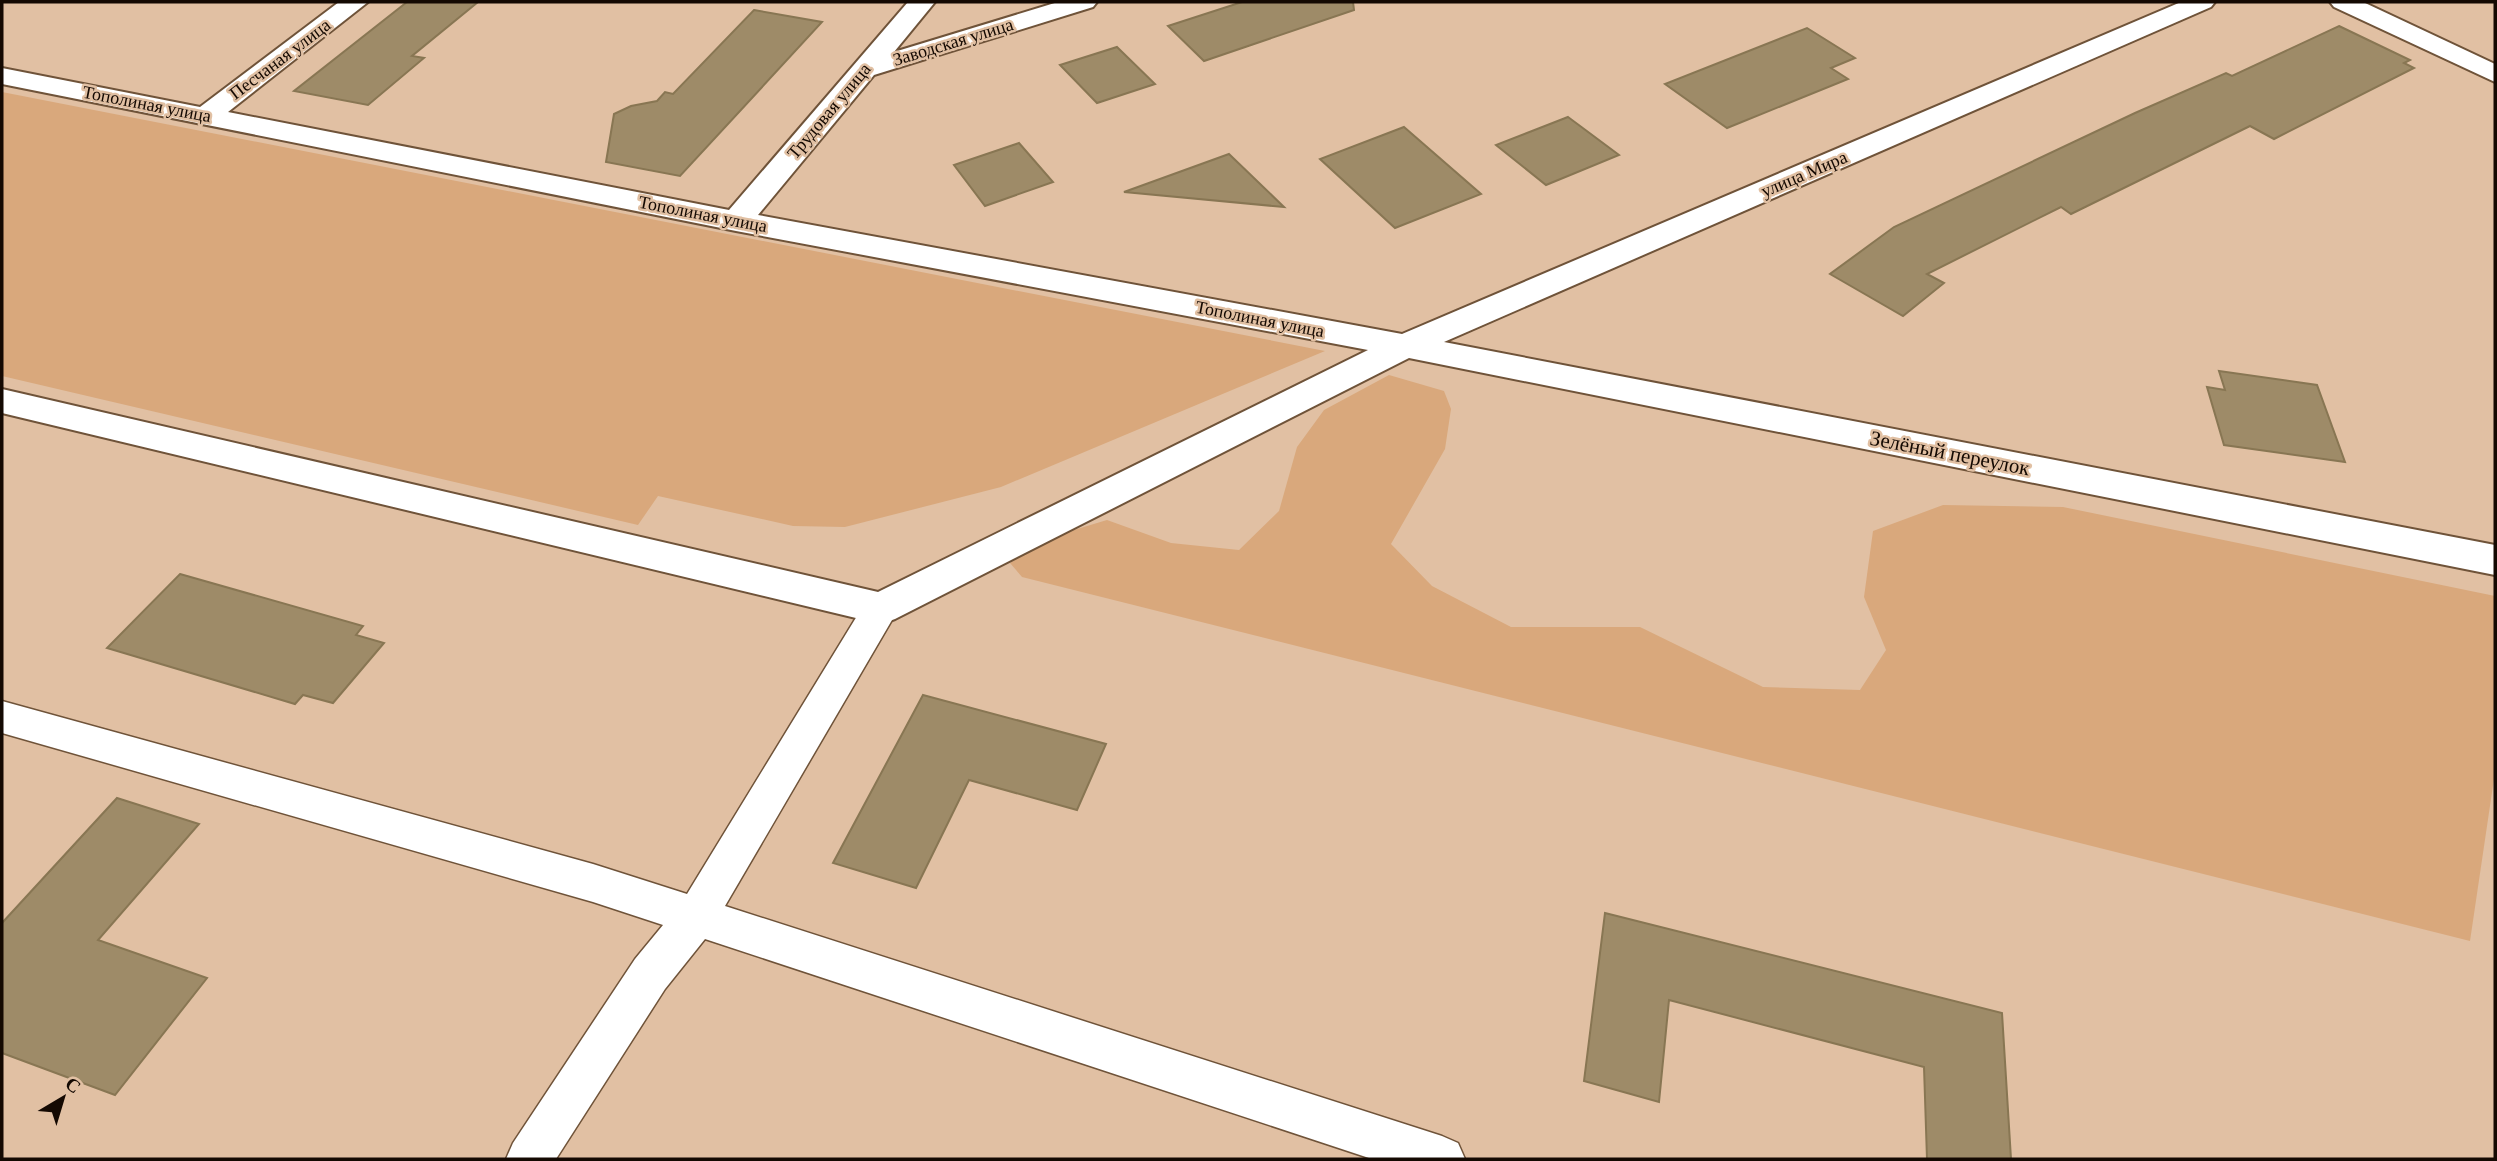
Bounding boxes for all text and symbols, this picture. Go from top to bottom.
street label: Заводская улица [890,14,1016,70]
street label: Песчаная улица [226,15,334,103]
street label: Трудовая улица [783,59,875,163]
street label: Тополиная улица [81,82,213,126]
street label: улица Мира [1758,147,1850,201]
street label: Тополиная улица [637,192,769,236]
street label: Тополиная улица [1194,297,1326,341]
street label: Зелёный переулок [1868,426,2033,480]
north arrow [28,1063,98,1133]
text: С [61,1072,85,1097]

